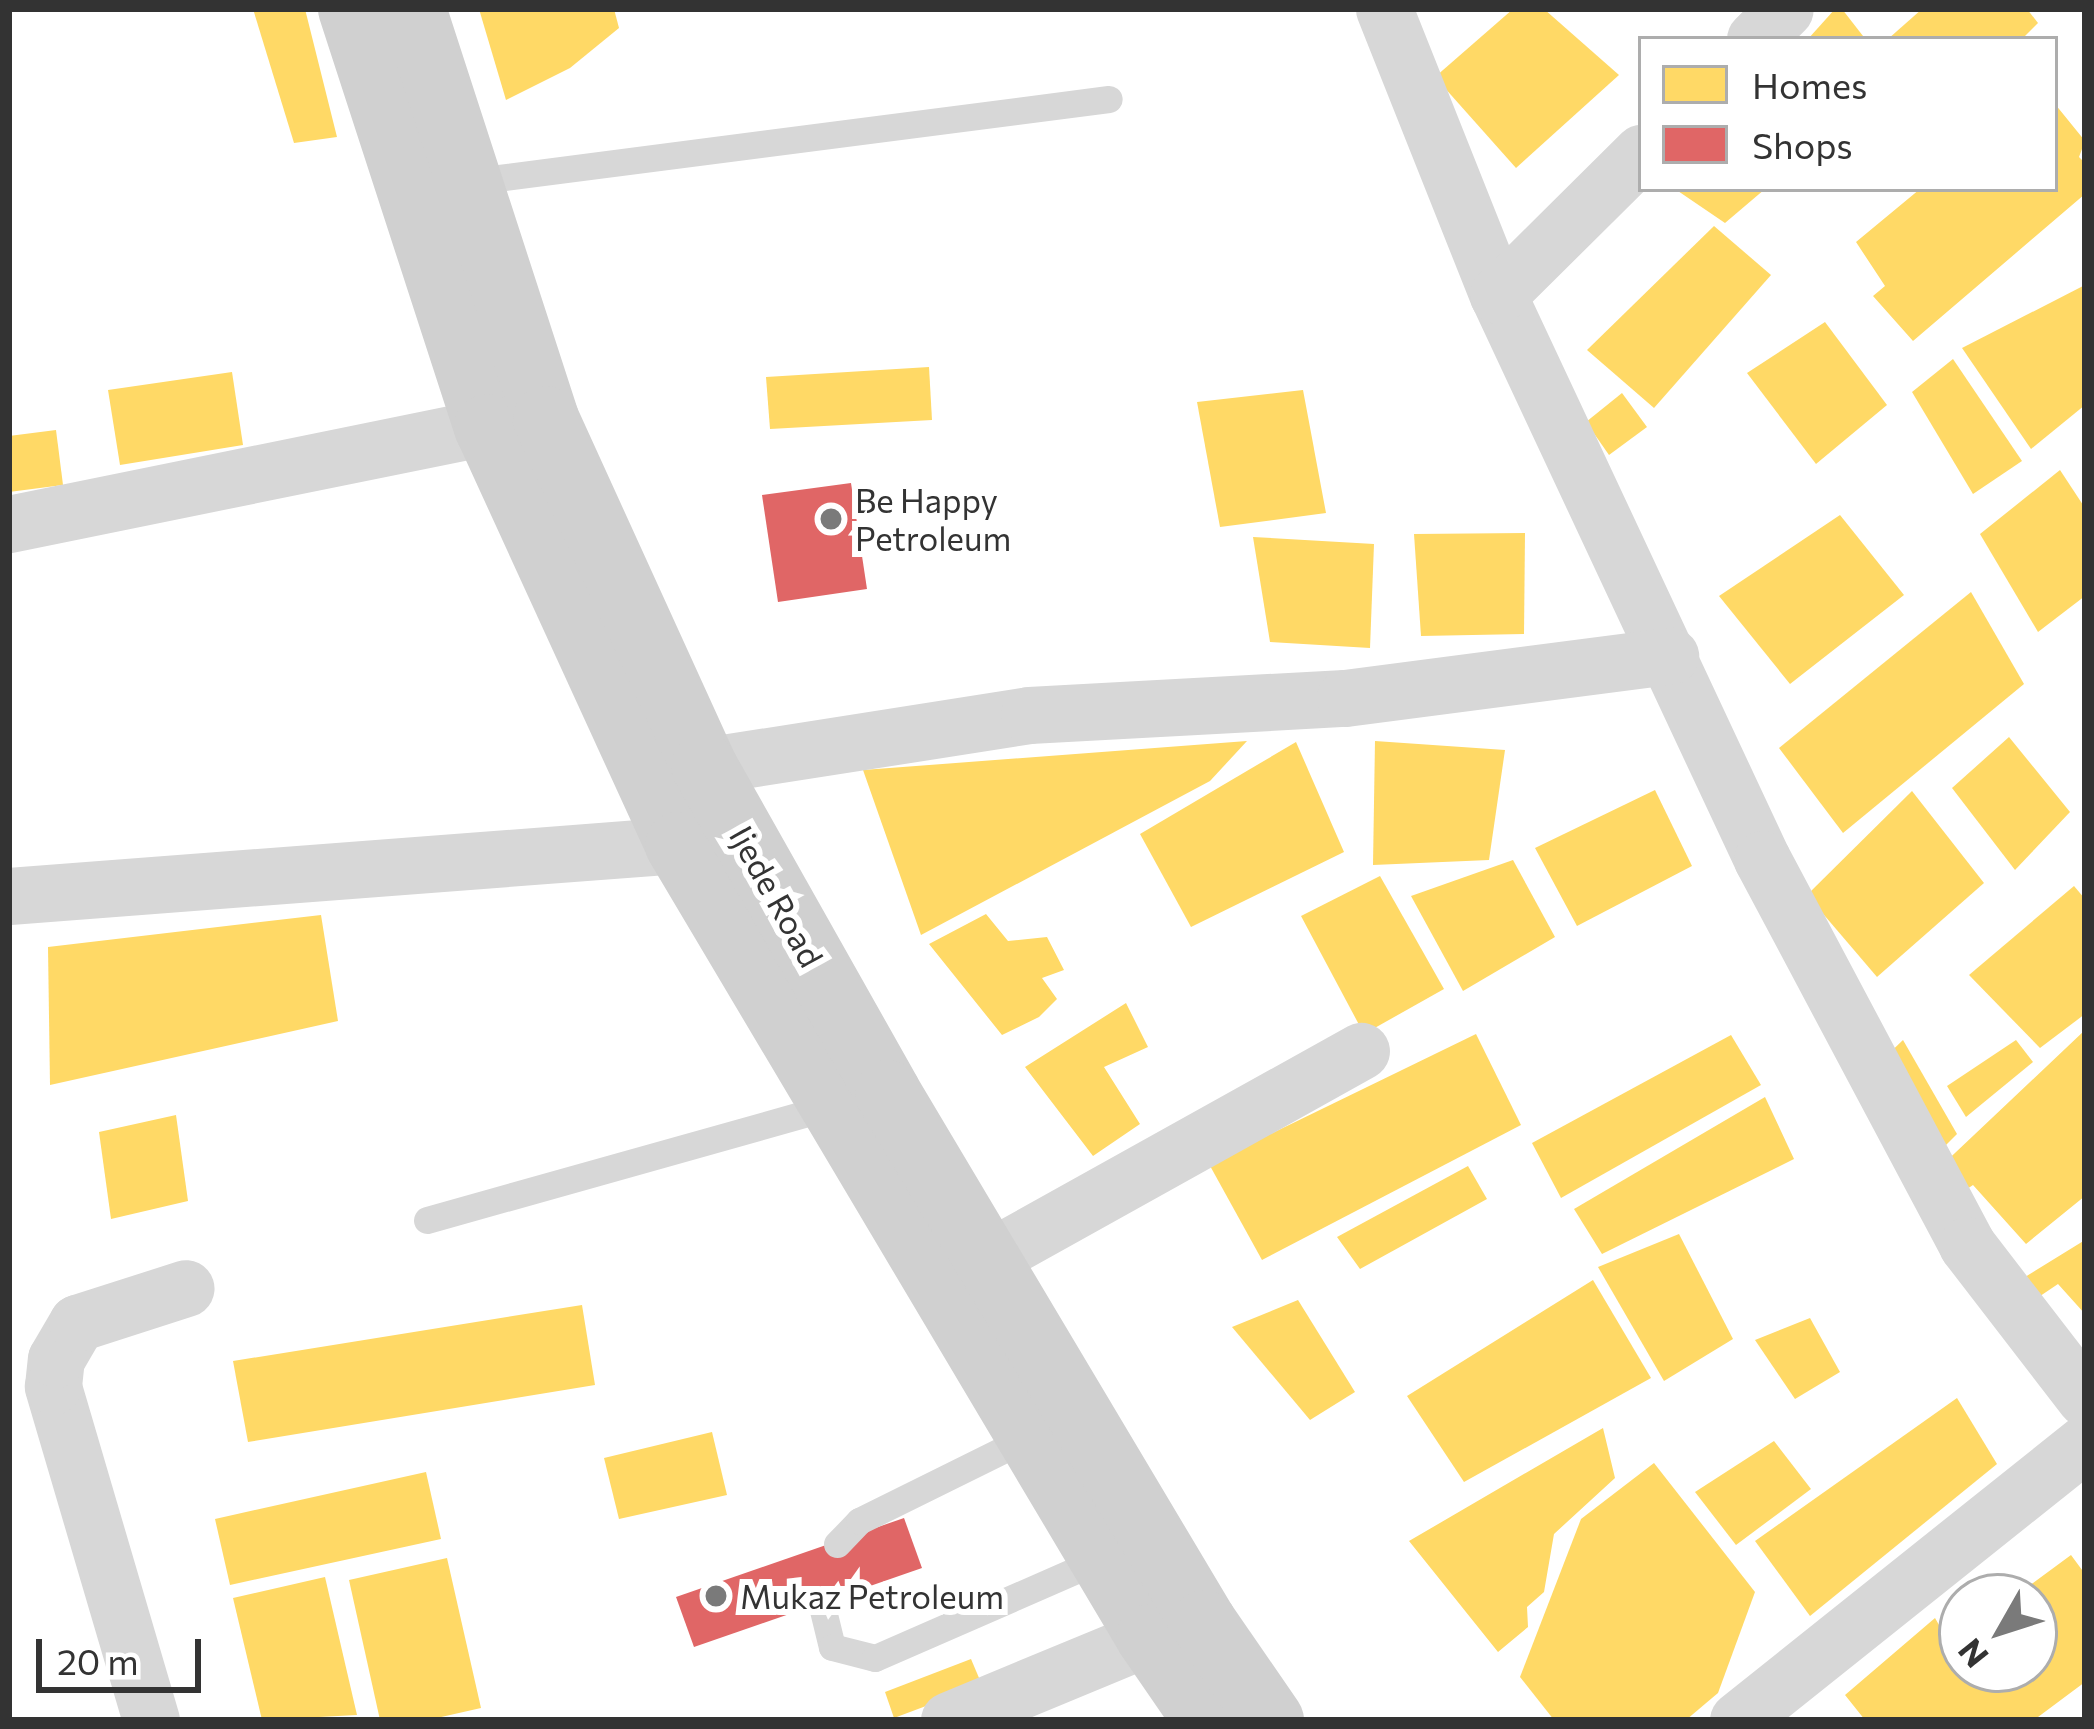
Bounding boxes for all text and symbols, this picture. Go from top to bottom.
legend [1638,36,2058,192]
text: Homes [1752,62,1867,106]
text: Shops [1752,122,1853,166]
place label: Be Happy Petroleum [855,480,1011,558]
marker: Be Happy Petroleum [818,506,844,532]
street label: Ijede Road [722,819,832,973]
north arrow [1938,1573,2058,1693]
place label: Mukaz Petroleum [740,1576,1004,1616]
marker: Mukaz Petroleum [703,1583,729,1609]
scale bar [42,1615,207,1689]
text: N [1948,1632,1996,1677]
text: 20 m [57,1638,139,1682]

